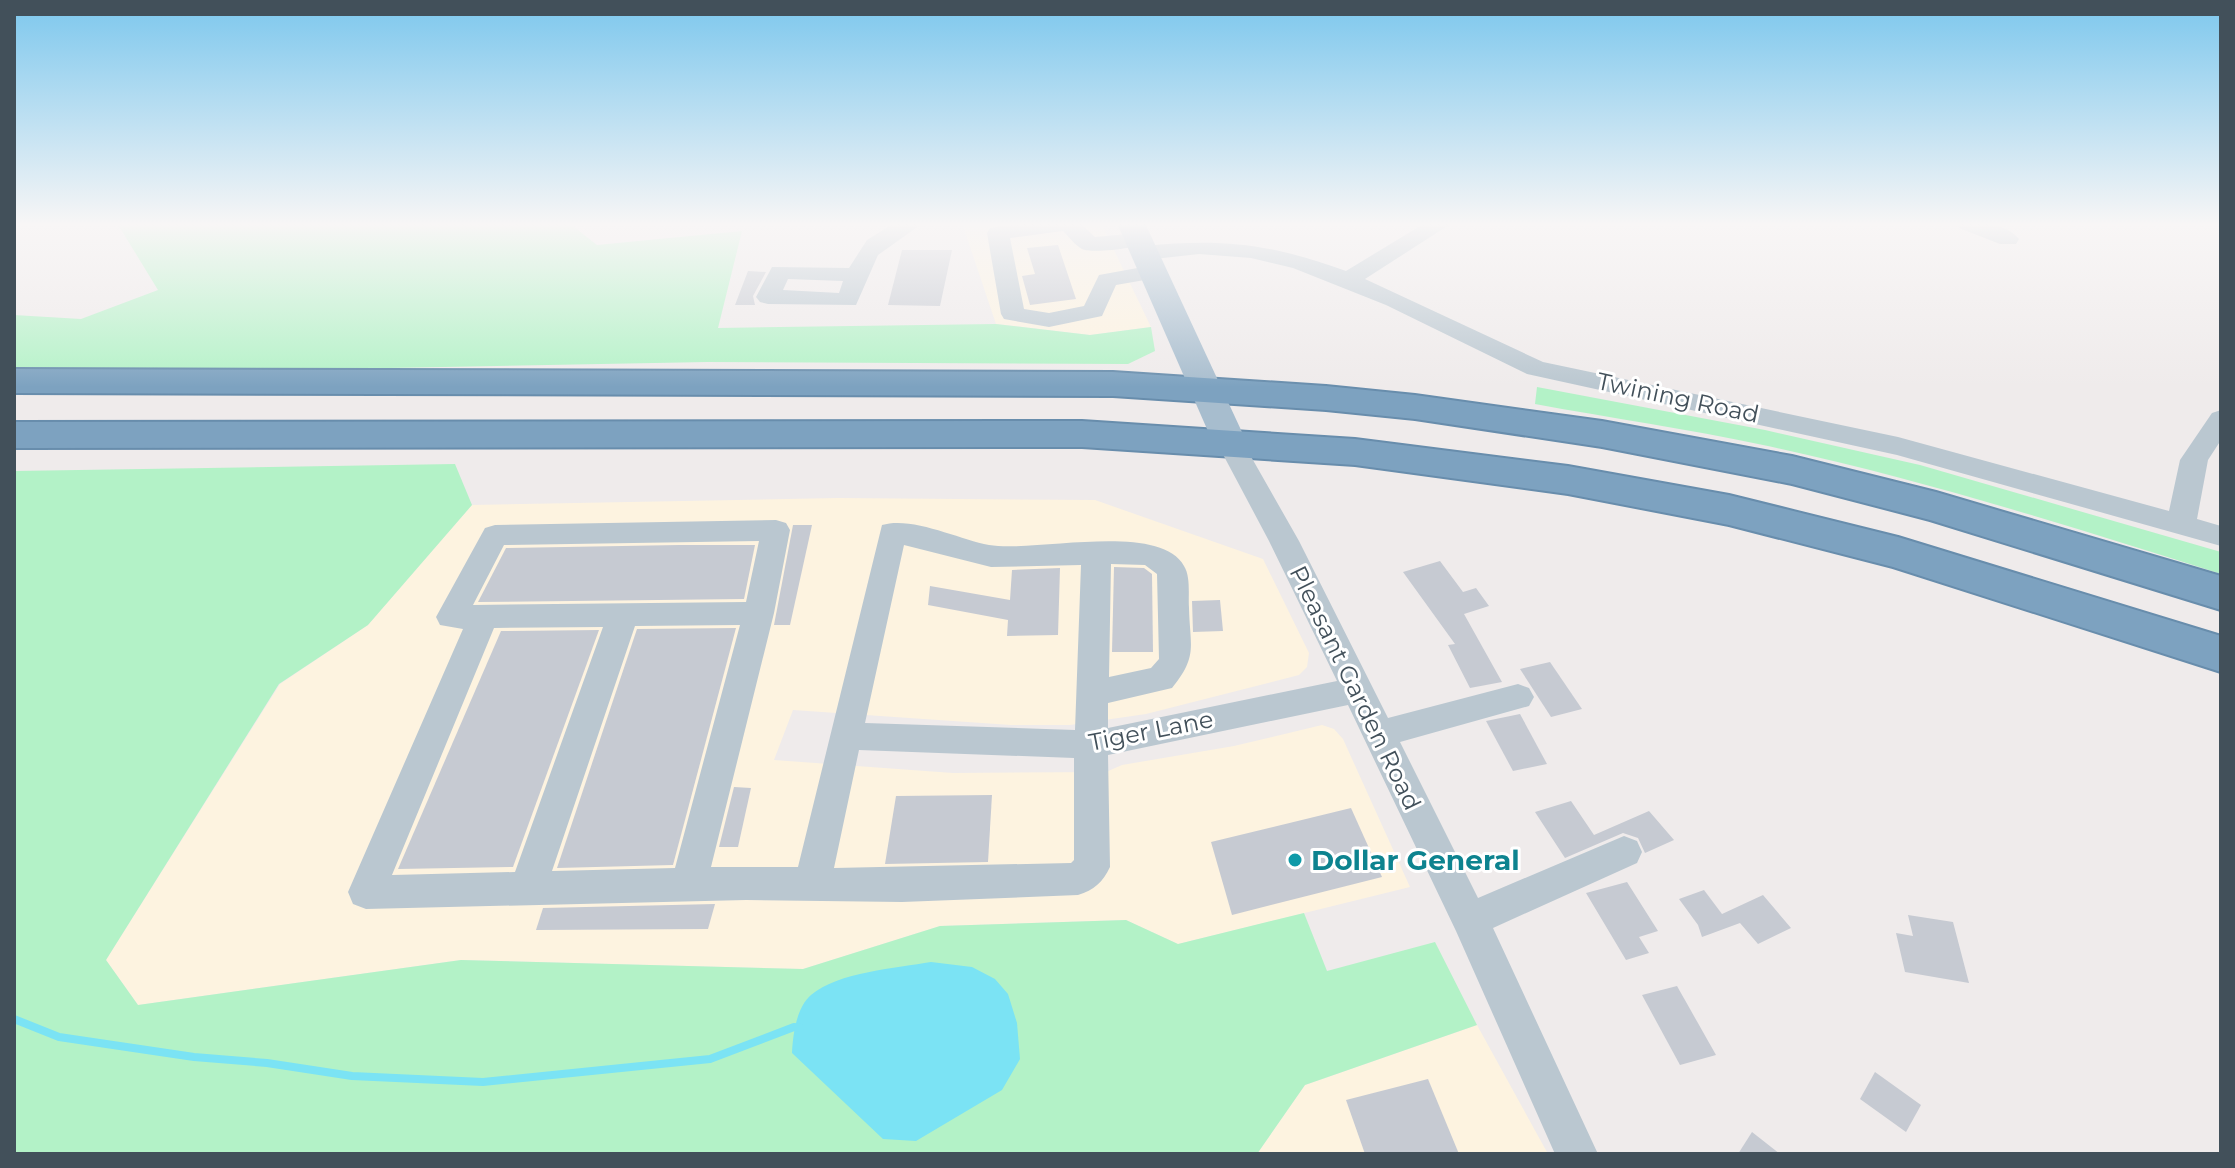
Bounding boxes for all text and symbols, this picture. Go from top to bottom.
street label: Twining Road [1594,366,1762,429]
street label: Pleasant Garden Road [1284,561,1427,815]
street label: Tiger Lane [1086,704,1216,757]
place label: Dollar General [1311,843,1520,877]
marker: Dollar General [1286,851,1304,869]

